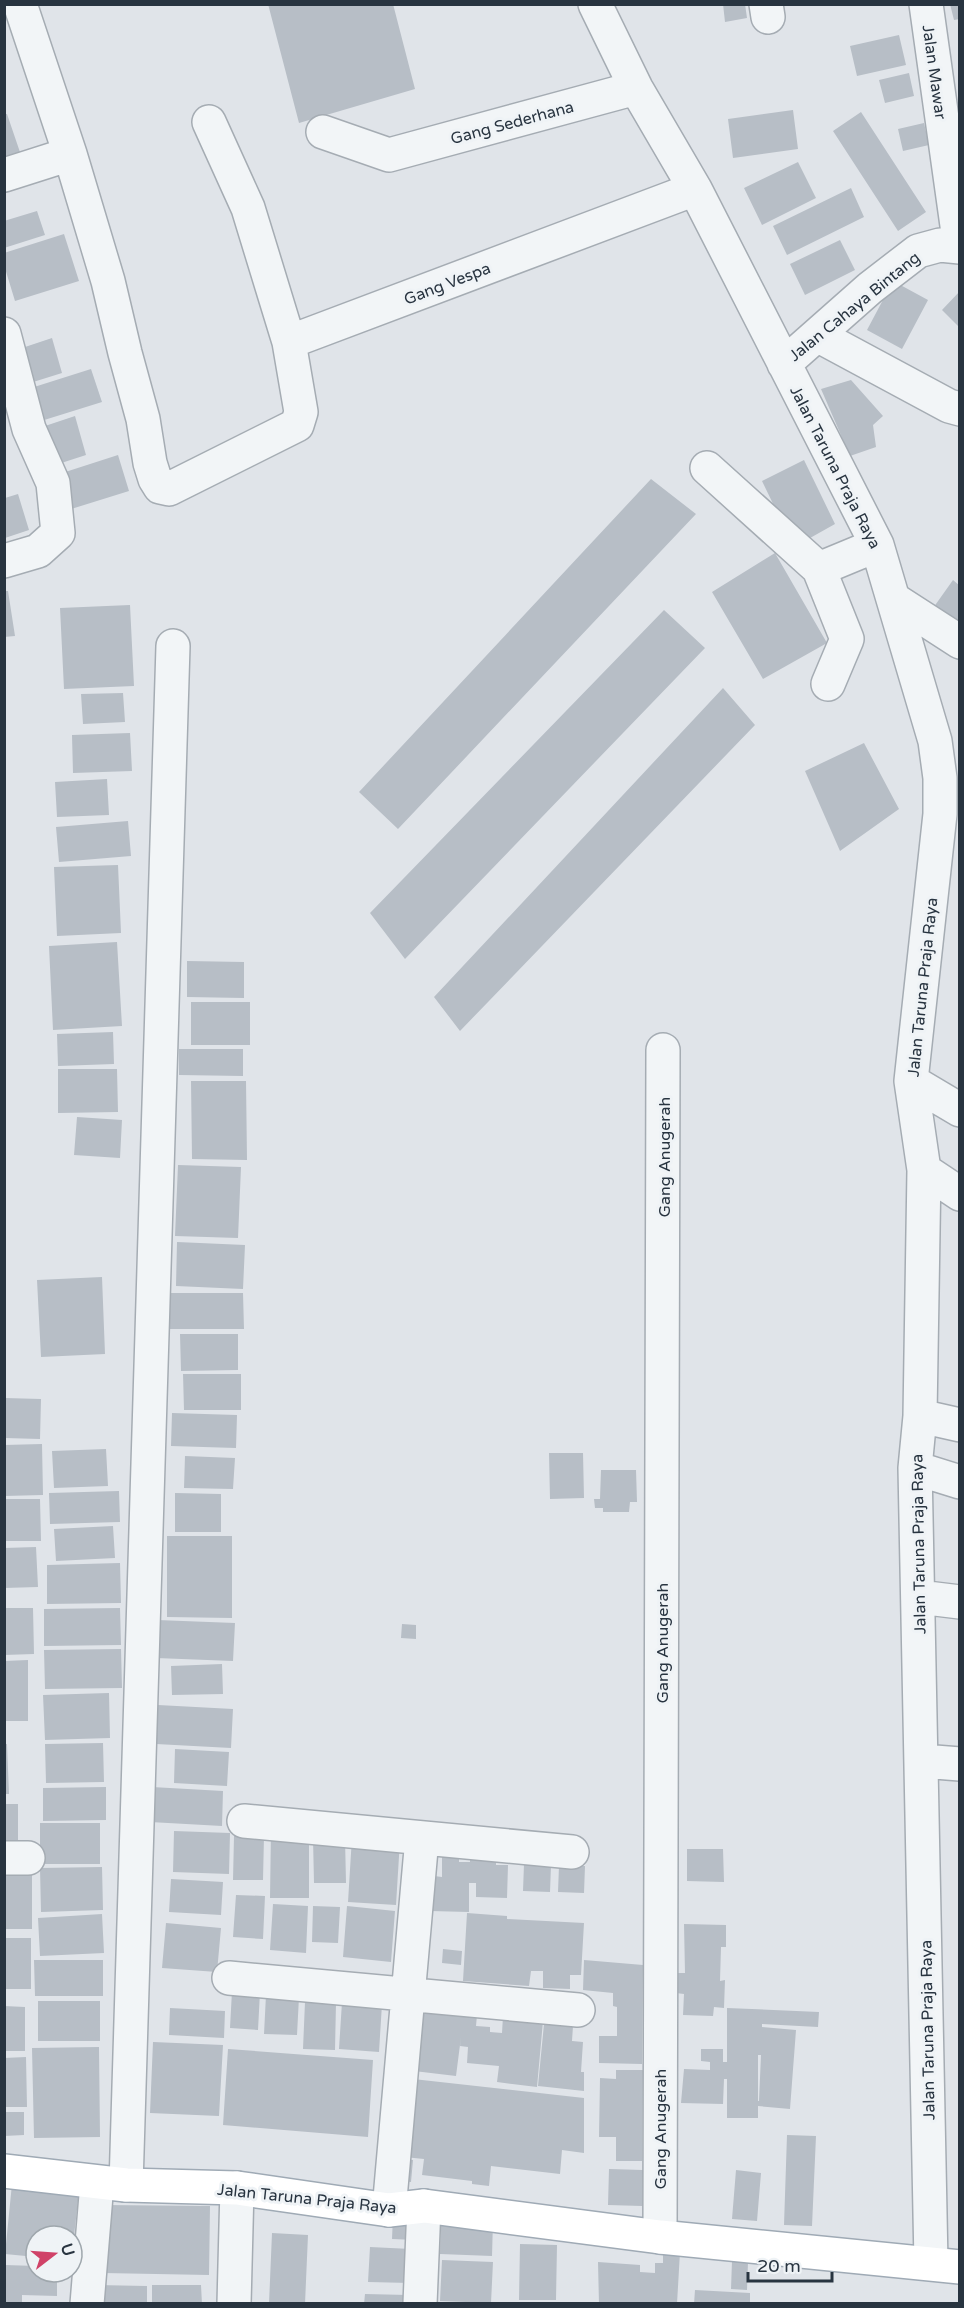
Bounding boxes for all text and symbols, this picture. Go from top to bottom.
street label: Jalan Mawar [917,24,951,122]
street label: Gang Sederhana [448,97,576,149]
street label: Jalan Cahaya Bintang [785,248,924,366]
street label: Gang Vespa [401,258,493,310]
street label: Jalan Taruna Praja Raya [785,383,885,552]
street label: Jalan Taruna Praja Raya [904,896,942,1078]
street label: Gang Anugerah [655,1097,675,1217]
street label: Jalan Taruna Praja Raya [907,1454,931,1634]
street label: Gang Anugerah [653,1583,673,1703]
street label: Jalan Taruna Praja Raya [916,1940,940,2120]
street label: Gang Anugerah [651,2069,671,2189]
street label: Jalan Taruna Praja Raya [216,2180,398,2218]
north arrow [24,2224,84,2284]
text: U [56,2241,79,2259]
scale bar [748,2245,832,2283]
text: 20 m [757,2255,801,2277]

